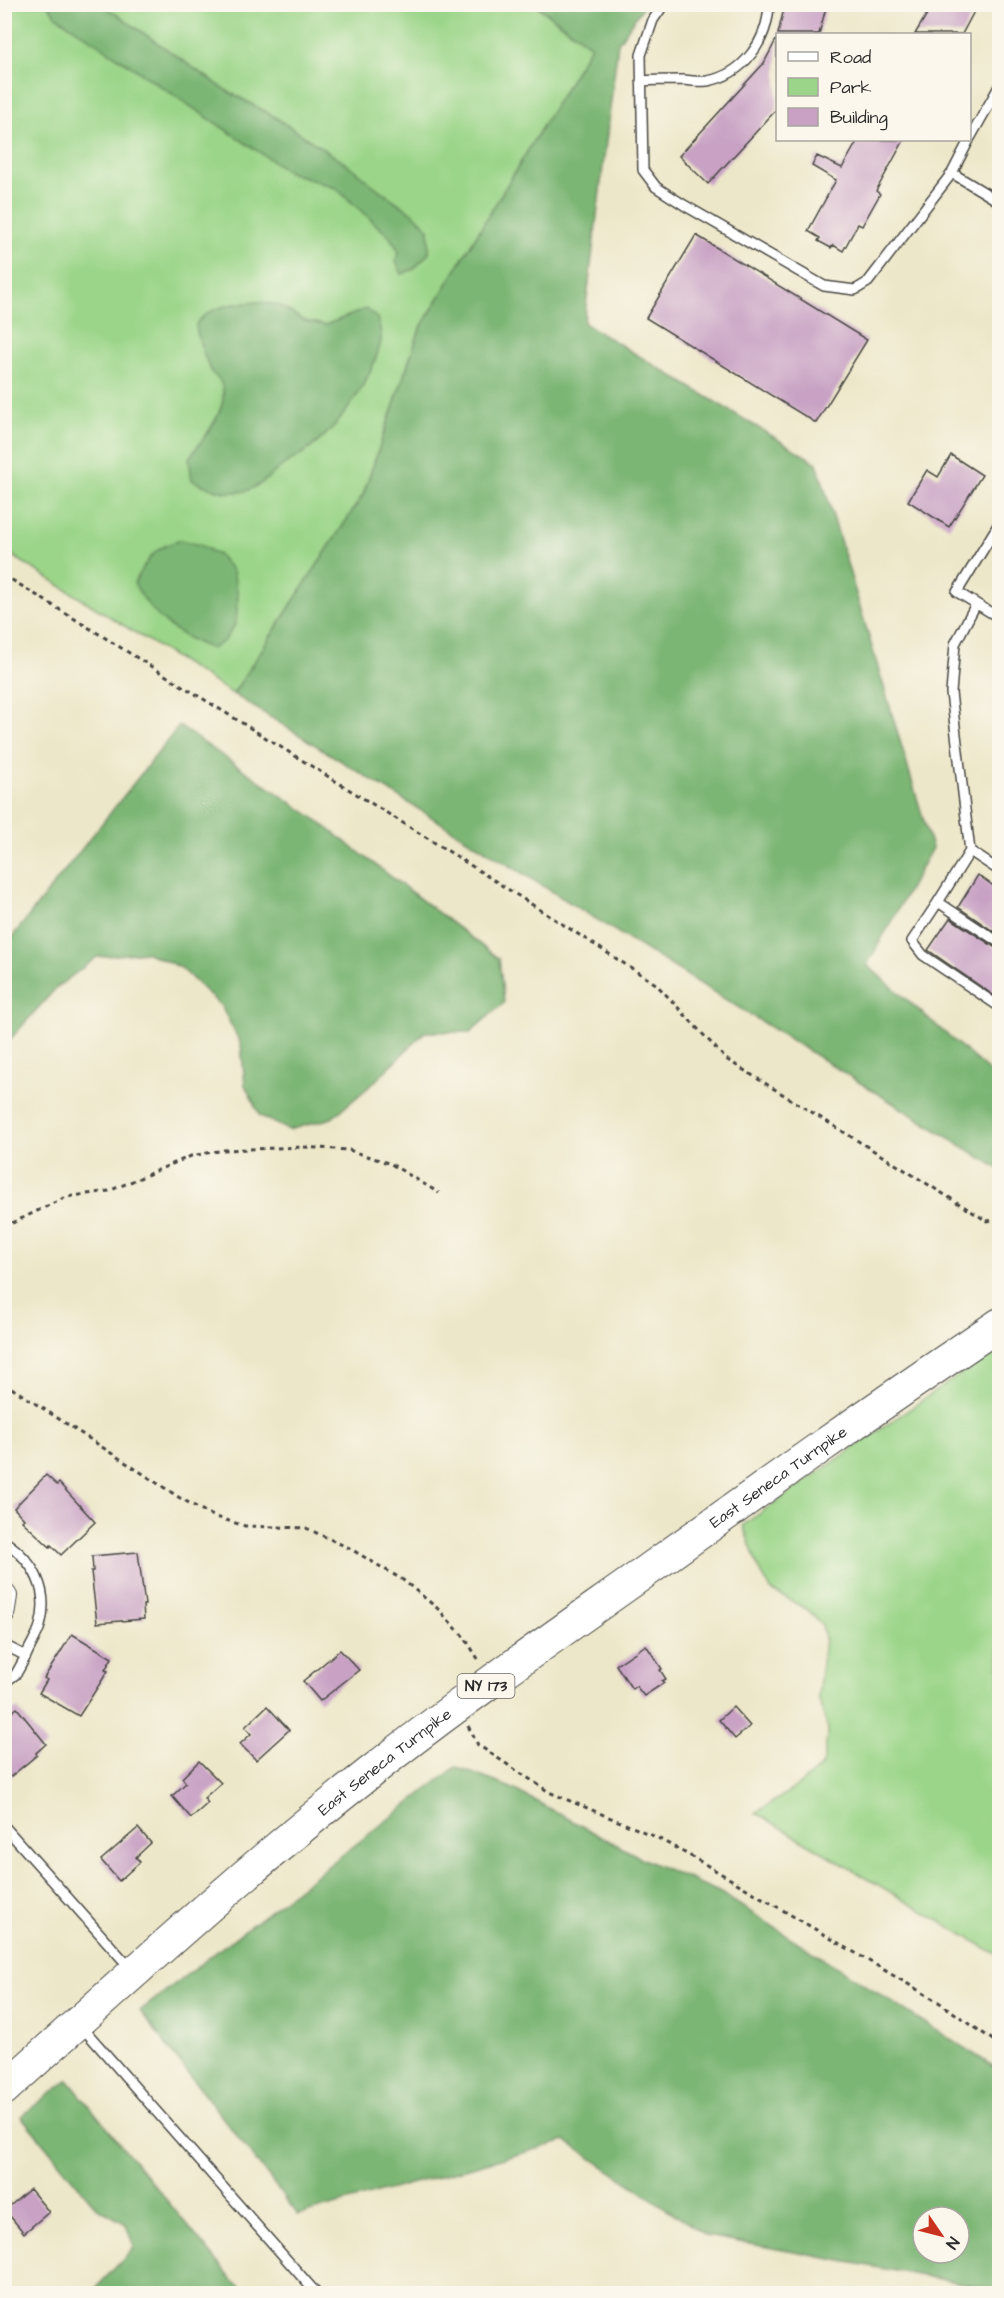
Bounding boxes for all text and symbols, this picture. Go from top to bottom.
legend [776,33,971,141]
text: Road [830,45,871,70]
text: Park [830,75,872,100]
text: Building [830,105,888,131]
street label: East Seneca Turnpike [705,1421,852,1533]
road number: NY 173 [458,1674,514,1698]
street label: East Seneca Turnpike [313,1703,456,1821]
north arrow [911,2205,971,2265]
text: N [941,2233,964,2253]

